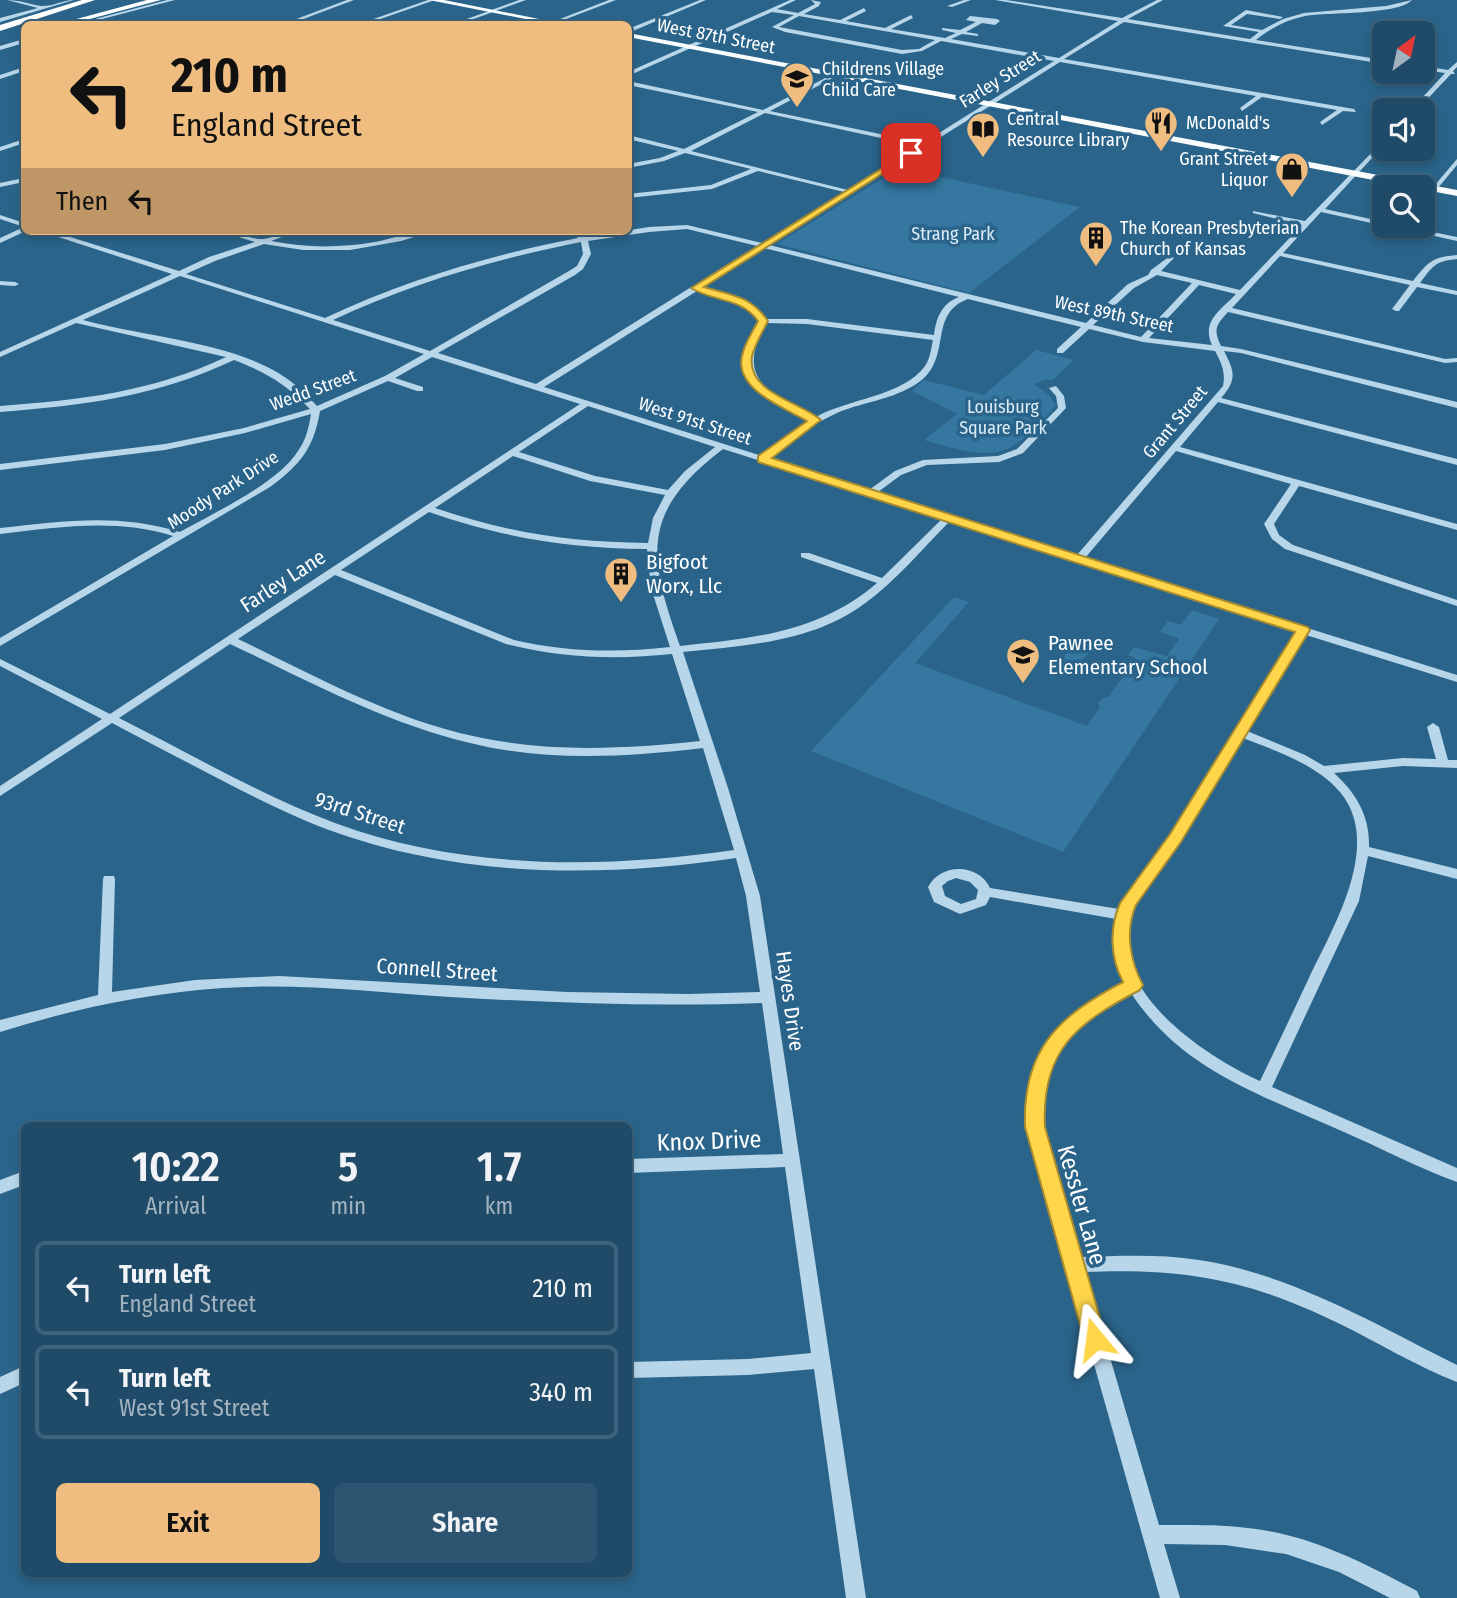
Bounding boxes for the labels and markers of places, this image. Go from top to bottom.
place label: Childrens Village Child Care [822,58,944,101]
school or university icon: Childrens Village Child Care [778,60,816,109]
restaurant icon: McDonald's [1142,104,1180,153]
place label: Central Resource Library [1007,108,1129,151]
library icon: Central Resource Library [964,110,1002,159]
place label: McDonald's [1186,112,1270,134]
pin [881,123,941,183]
place label: Grant Street Liquor [1179,148,1269,191]
shop icon: Grant Street Liquor [1273,150,1311,199]
place label: The Korean Presbyterian Church of Kansas [1120,217,1299,260]
building icon: The Korean Presbyterian Church of Kansas [1077,219,1115,268]
place label: Bigfoot Worx, Llc [646,549,722,599]
building icon: Bigfoot Worx, Llc [602,555,640,604]
place label: Pawnee Elementary School [1048,630,1208,680]
school or university icon: Pawnee Elementary School [1004,636,1042,685]

